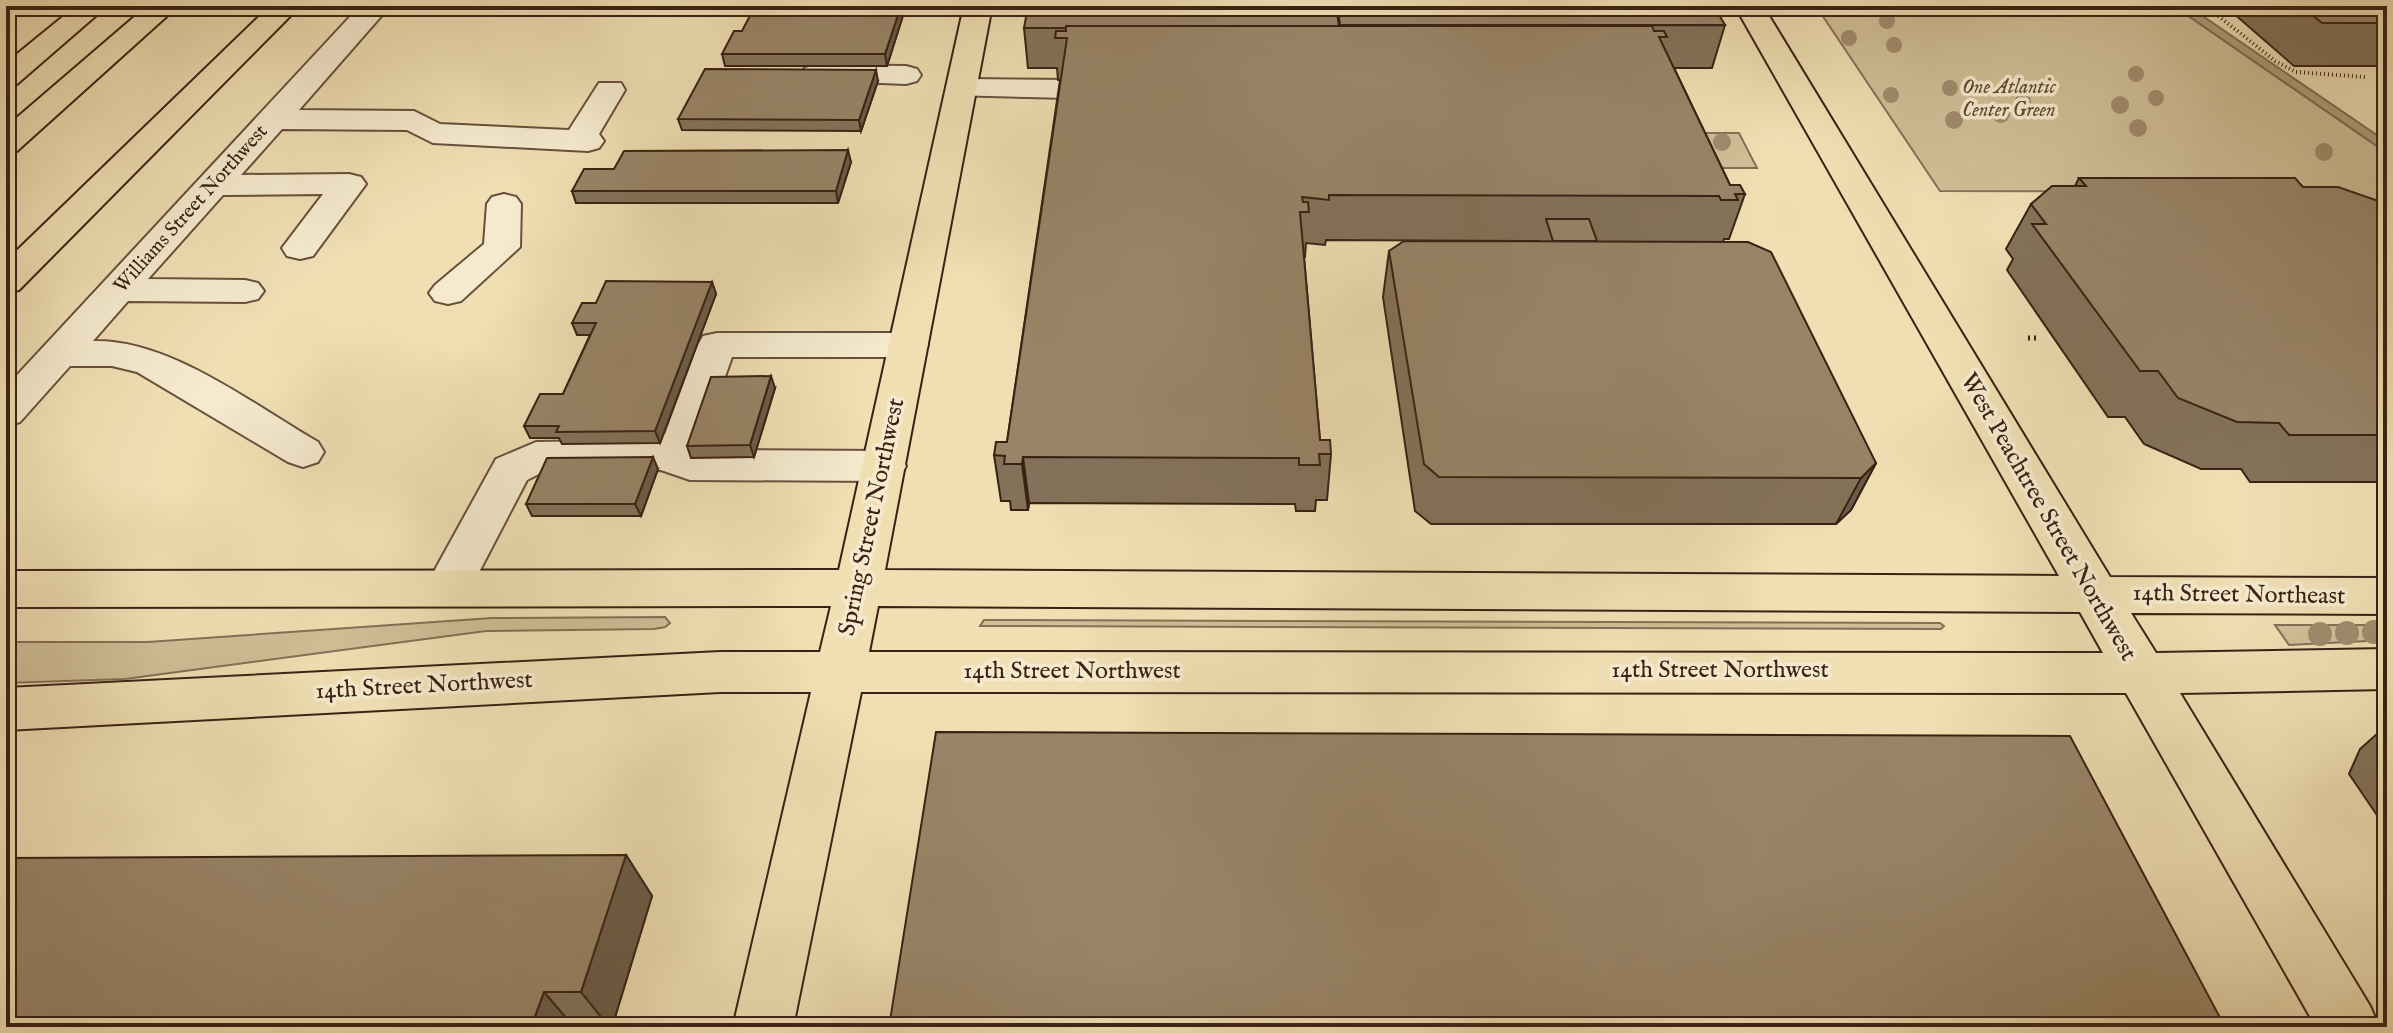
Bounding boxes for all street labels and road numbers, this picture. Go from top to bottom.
street label: Williams Street Northwest [109,119,273,299]
street label: West Peachtree Street Northwest [1953,367,2143,667]
street label: Spring Street Northwest [832,395,912,639]
street label: 14th Street Northeast [2132,578,2346,612]
street label: 14th Street Northwest [1611,655,1829,686]
street label: 14th Street Northwest [963,656,1181,687]
street label: 14th Street Northwest [315,665,533,707]

